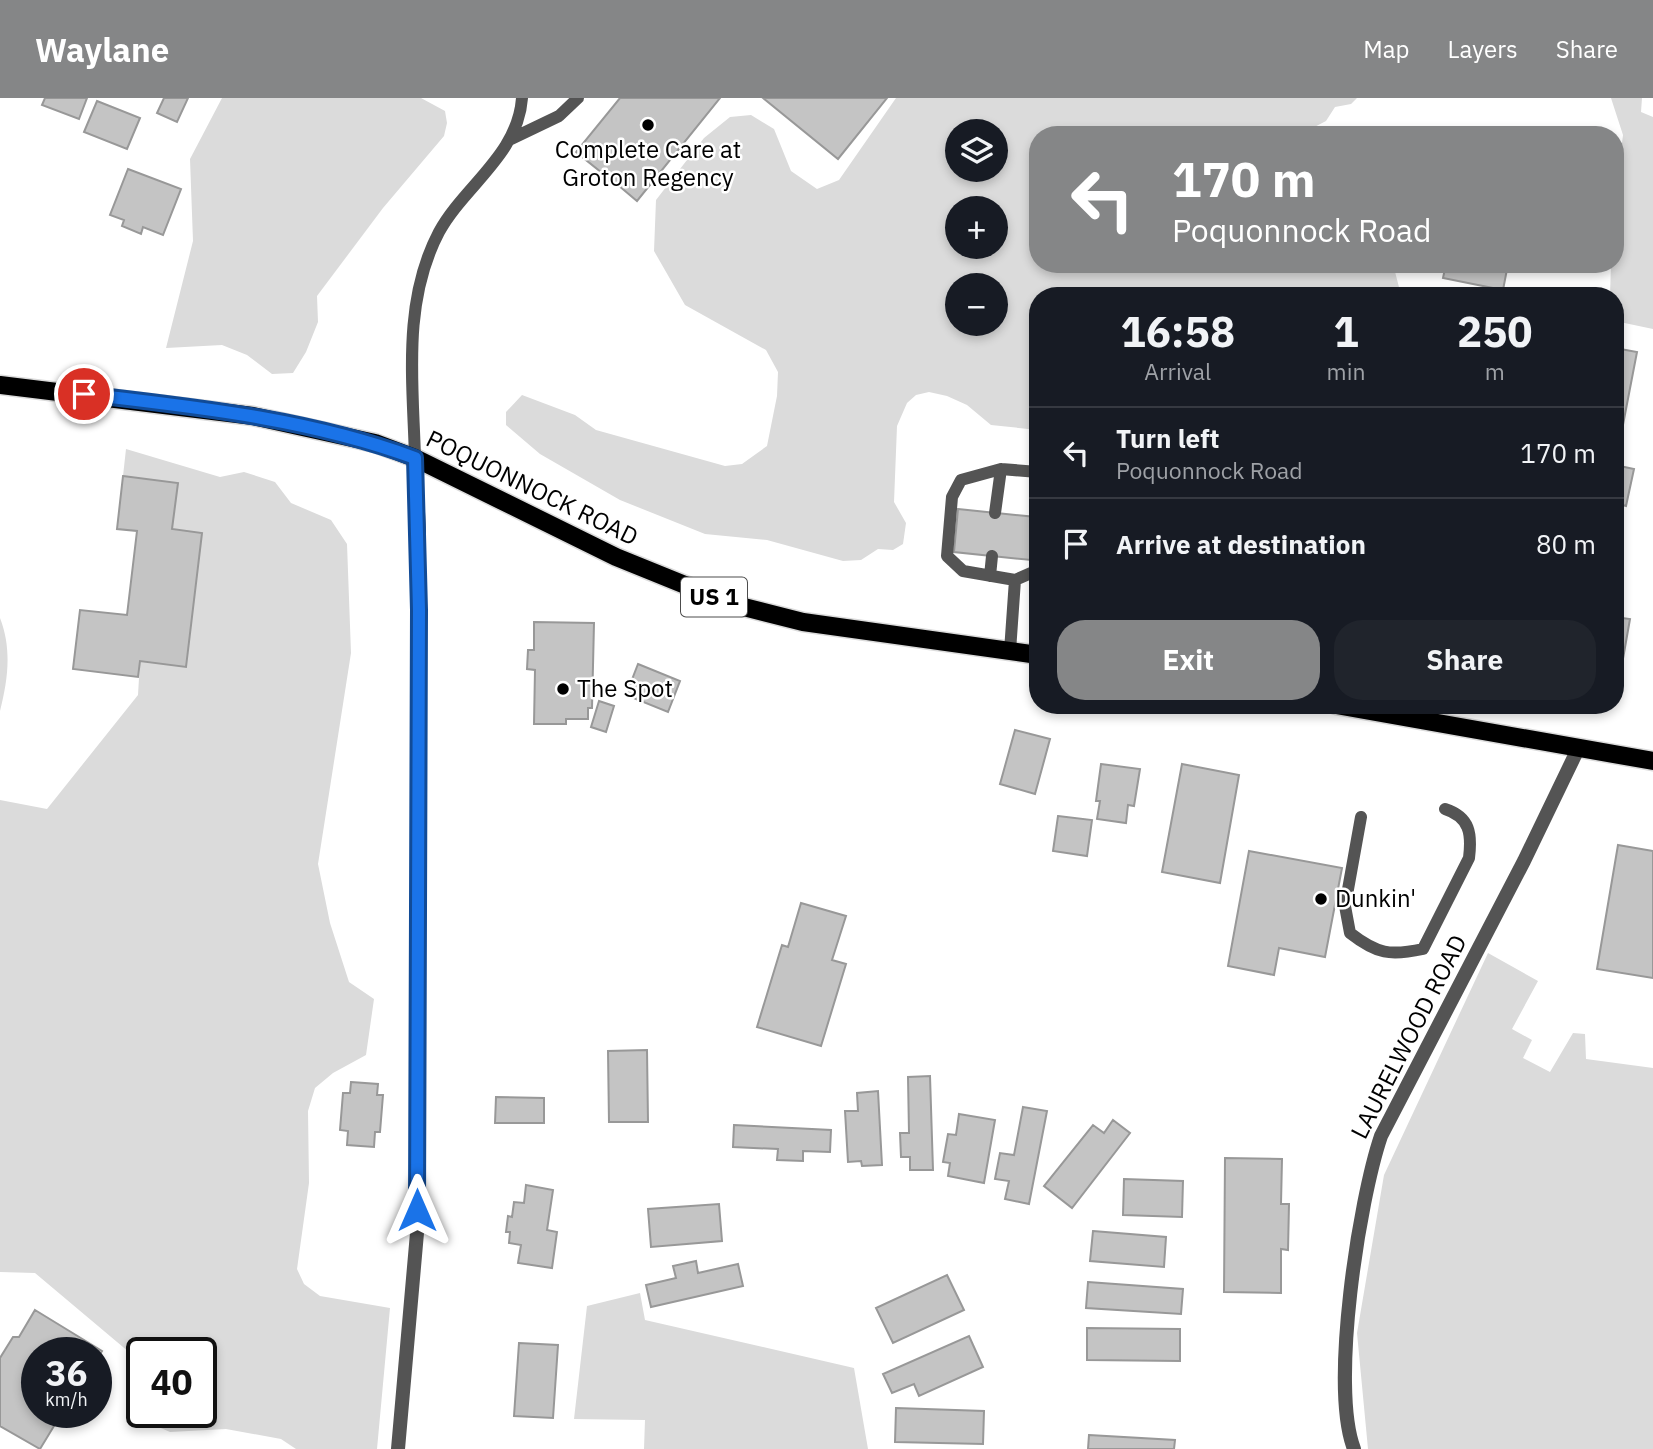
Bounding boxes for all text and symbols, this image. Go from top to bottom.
text: Waylane [35,28,169,71]
text: Map [1363,33,1410,65]
text: Layers [1448,33,1518,65]
text: Share [1556,33,1618,65]
marker: Complete Care at Groton Regency [640,117,656,133]
map controls [945,119,1008,336]
button: layers [945,119,1008,182]
place label: Complete Care at Groton Regency [555,133,741,193]
text: 170 m [1172,147,1316,210]
icon: left [1057,154,1148,245]
button: + [945,196,1008,259]
text: Poquonnock Road [1172,209,1432,251]
button: − [945,273,1008,336]
text: 16:58 [1120,304,1235,359]
text: 1 [1333,304,1359,359]
text: 250 [1457,304,1533,359]
text: Arrival [1144,356,1211,386]
text: min [1327,356,1365,386]
text: m [1485,356,1505,386]
pin [54,364,114,424]
icon: arrive [65,375,103,413]
text: Turn left [1116,421,1219,455]
street label: POQUONNOCK ROAD [421,422,644,552]
icon: left [1057,434,1095,472]
text: 170 m [1520,436,1596,470]
text: Poquonnock Road [1116,455,1303,485]
icon: arrive [1057,525,1095,563]
text: Arrive at destination [1116,527,1366,561]
text: 80 m [1536,527,1596,561]
road number: US 1 [681,578,747,617]
button: Exit [1057,620,1320,700]
button: Share [1334,620,1596,700]
place label: The Spot [577,672,673,704]
marker: The Spot [555,681,571,697]
place label: Dunkin' [1335,882,1416,914]
marker: Dunkin' [1313,891,1329,907]
street label: LAURELWOOD ROAD [1343,929,1473,1144]
position arrow [380,1173,454,1247]
speed limit sign: 40 [126,1337,217,1428]
text: 36 [45,1350,88,1396]
text: km/h [45,1388,88,1411]

